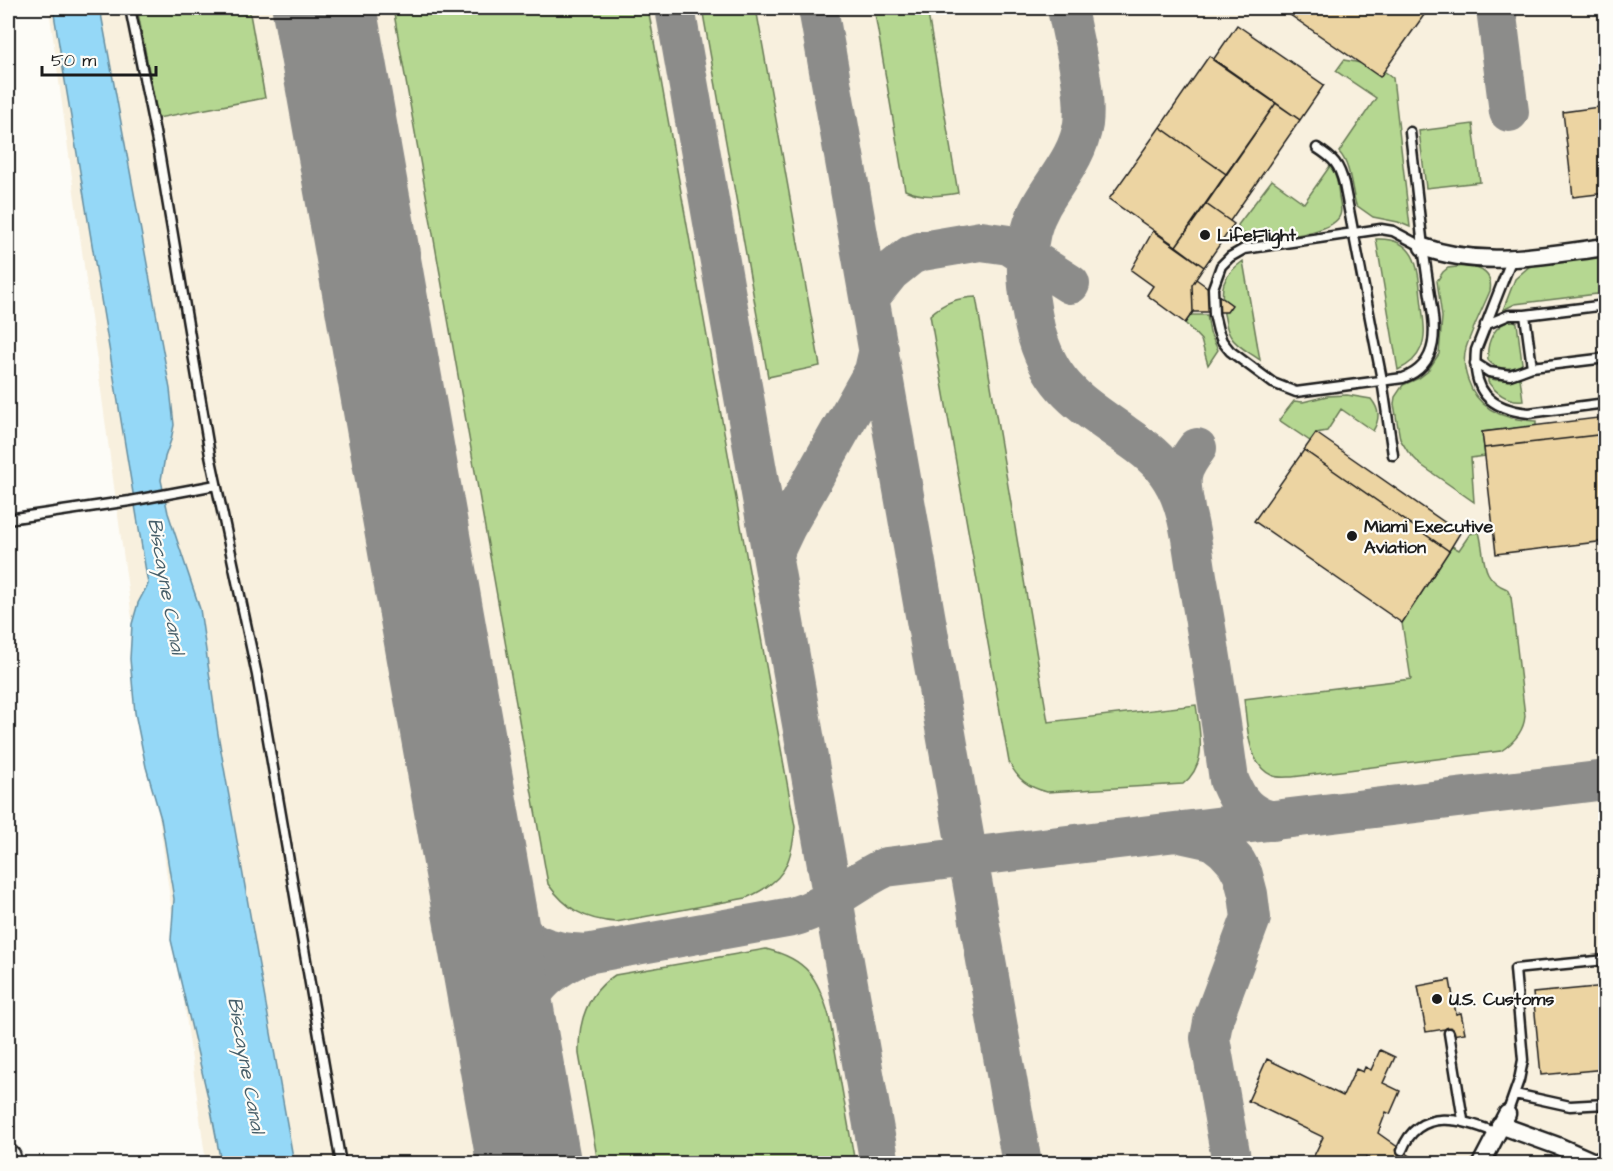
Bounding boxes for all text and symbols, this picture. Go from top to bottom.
scale bar [42,39,156,77]
text: 50 m [51,48,96,73]
place label: LifeFlight [1217,223,1297,249]
marker: LifeFlight [1198,228,1212,242]
place label: Miami Executive Aviation [1364,514,1493,560]
water label: Biscayne Canal [139,516,192,659]
marker: Miami Executive Aviation [1345,529,1359,543]
place label: U.S. Customs [1449,987,1554,1012]
marker: U.S. Customs [1430,992,1444,1006]
water label: Biscayne Canal [219,995,272,1138]

